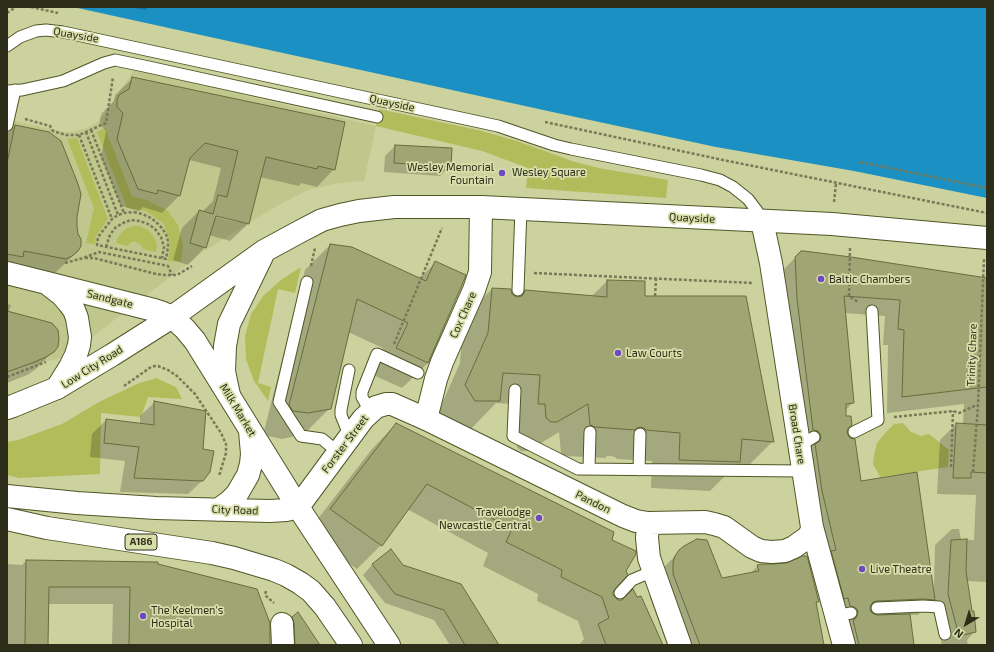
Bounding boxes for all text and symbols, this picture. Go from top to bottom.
street label: Quayside [52,25,100,45]
street label: Quayside [368,92,416,114]
place label: Wesley Memorial Fountain [407,160,494,186]
park label: Wesley Square [512,165,586,179]
marker: Wesley Memorial Fountain [497,168,507,178]
street label: Quayside [669,210,715,226]
place label: Baltic Chambers [829,272,910,286]
marker: Baltic Chambers [816,274,826,284]
street label: Sandgate [86,287,134,311]
street label: Cox Chare [447,290,479,340]
street label: Trinity Chare [964,323,980,387]
street label: Low City Road [59,343,125,391]
place label: Law Courts [626,346,682,360]
marker: Law Courts [613,348,623,358]
street label: Milk Market [217,381,259,439]
street label: Broad Chare [786,403,808,465]
street label: Forster Street [319,412,371,476]
street label: Pandon [573,488,613,516]
street label: City Road [211,503,259,517]
place label: Travelodge Newcastle Central [439,505,531,531]
marker: Travelodge Newcastle Central [534,513,544,523]
road number: A186 [125,534,157,550]
place label: Live Theatre [870,562,932,576]
marker: Live Theatre [857,564,867,574]
place label: The Keelmen's Hospital [151,603,223,629]
north arrow [946,604,986,644]
marker: The Keelmen's Hospital [138,611,148,621]
text: N [951,626,965,641]

